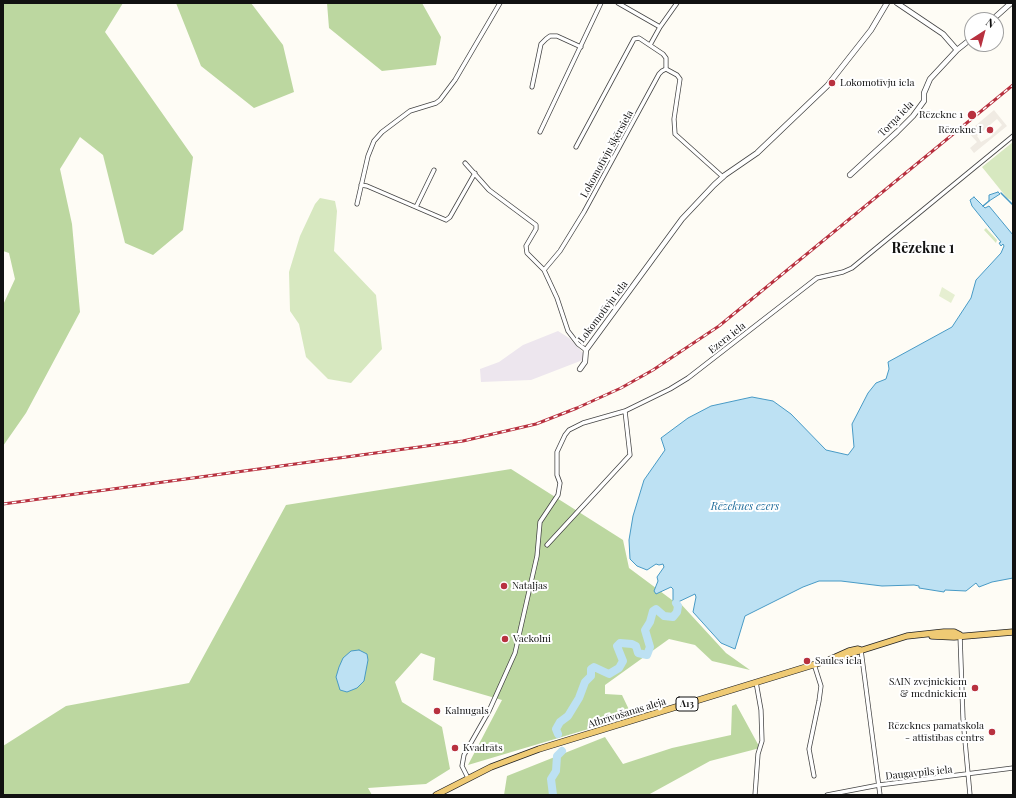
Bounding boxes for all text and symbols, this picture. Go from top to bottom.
north arrow [964,12,1004,52]
text: N [983,14,998,31]
place label: Lokomotīvju iela [840,77,914,89]
marker: Lokomotīvju iela [827,78,837,88]
street label: Torņa iela [876,99,916,139]
street label: Lokomotīvju šķērsiela [578,108,636,200]
place label: Rēzekne 1 [919,109,963,121]
marker: Rēzekne 1 [966,109,978,121]
place label: Rēzekne I [938,124,982,136]
marker: Rēzekne I [985,125,995,135]
district label: Rēzekne 1 [892,241,954,257]
street label: Lokomotīvju iela [576,279,630,345]
street label: Ezera iela [706,320,748,356]
water label: Rēzeknes ezers [711,500,779,514]
place label: Nataļjas [512,580,547,592]
marker: Nataļjas [499,581,509,591]
place label: Vackolni [513,633,551,645]
marker: Vackolni [500,634,510,644]
place label: Saules iela [815,655,862,667]
marker: Saules iela [802,656,812,666]
place label: SAIN zvejniekiem & medniekiem [889,676,967,700]
marker: SAIN zvejniekiem & medniekiem [970,683,980,693]
street label: Atbrīvošanas aleja [587,695,667,731]
road number: A13 [676,697,698,711]
place label: Kalnugals [445,705,489,717]
marker: Kalnugals [432,706,442,716]
place label: Rēzeknes pamatskola - attīstības centrs [888,720,984,744]
marker: Rēzeknes pamatskola - attīstības centrs [987,727,997,737]
place label: Kvadrāts [463,742,503,754]
marker: Kvadrāts [450,743,460,753]
street label: Daugavpils iela [885,764,953,782]

